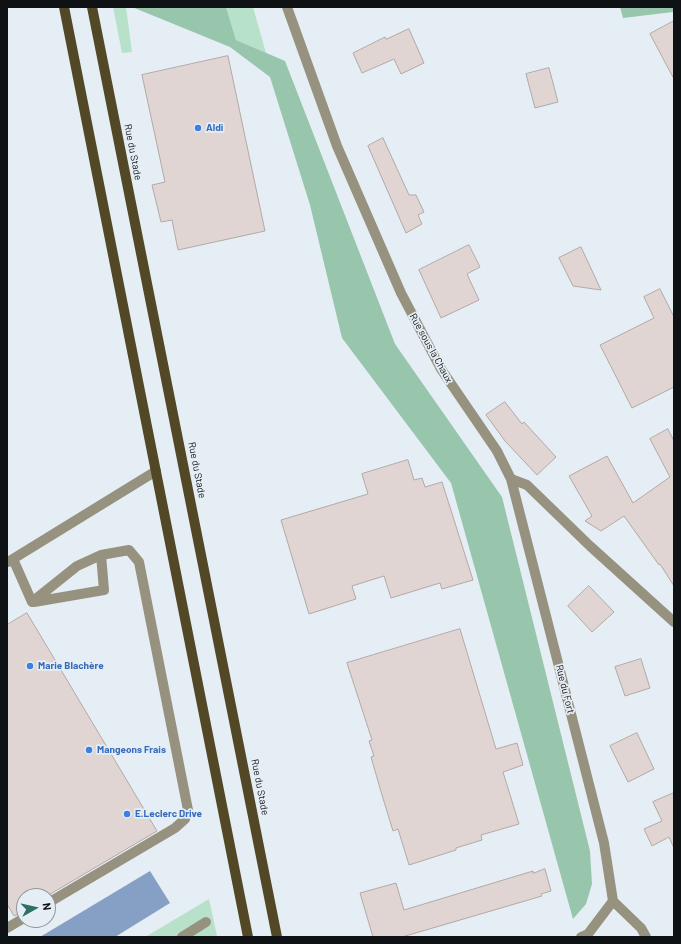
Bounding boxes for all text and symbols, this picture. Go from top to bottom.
place label: Aldi [206,122,223,134]
street label: Rue du Stade [122,123,144,181]
marker: Aldi [193,123,203,133]
street label: Rue sous la Chaux [407,311,455,385]
street label: Rue du Stade [186,441,208,499]
place label: Marie Blachère [38,660,104,672]
marker: Marie Blachère [25,661,35,671]
street label: Rue du Fort [553,663,577,715]
place label: Mangeons Frais [97,744,166,756]
marker: Mangeons Frais [84,745,94,755]
street label: Rue du Stade [249,758,271,816]
place label: E.Leclerc Drive [135,808,202,820]
marker: E.Leclerc Drive [122,809,132,819]
north arrow [16,888,56,928]
text: N [40,902,54,911]

